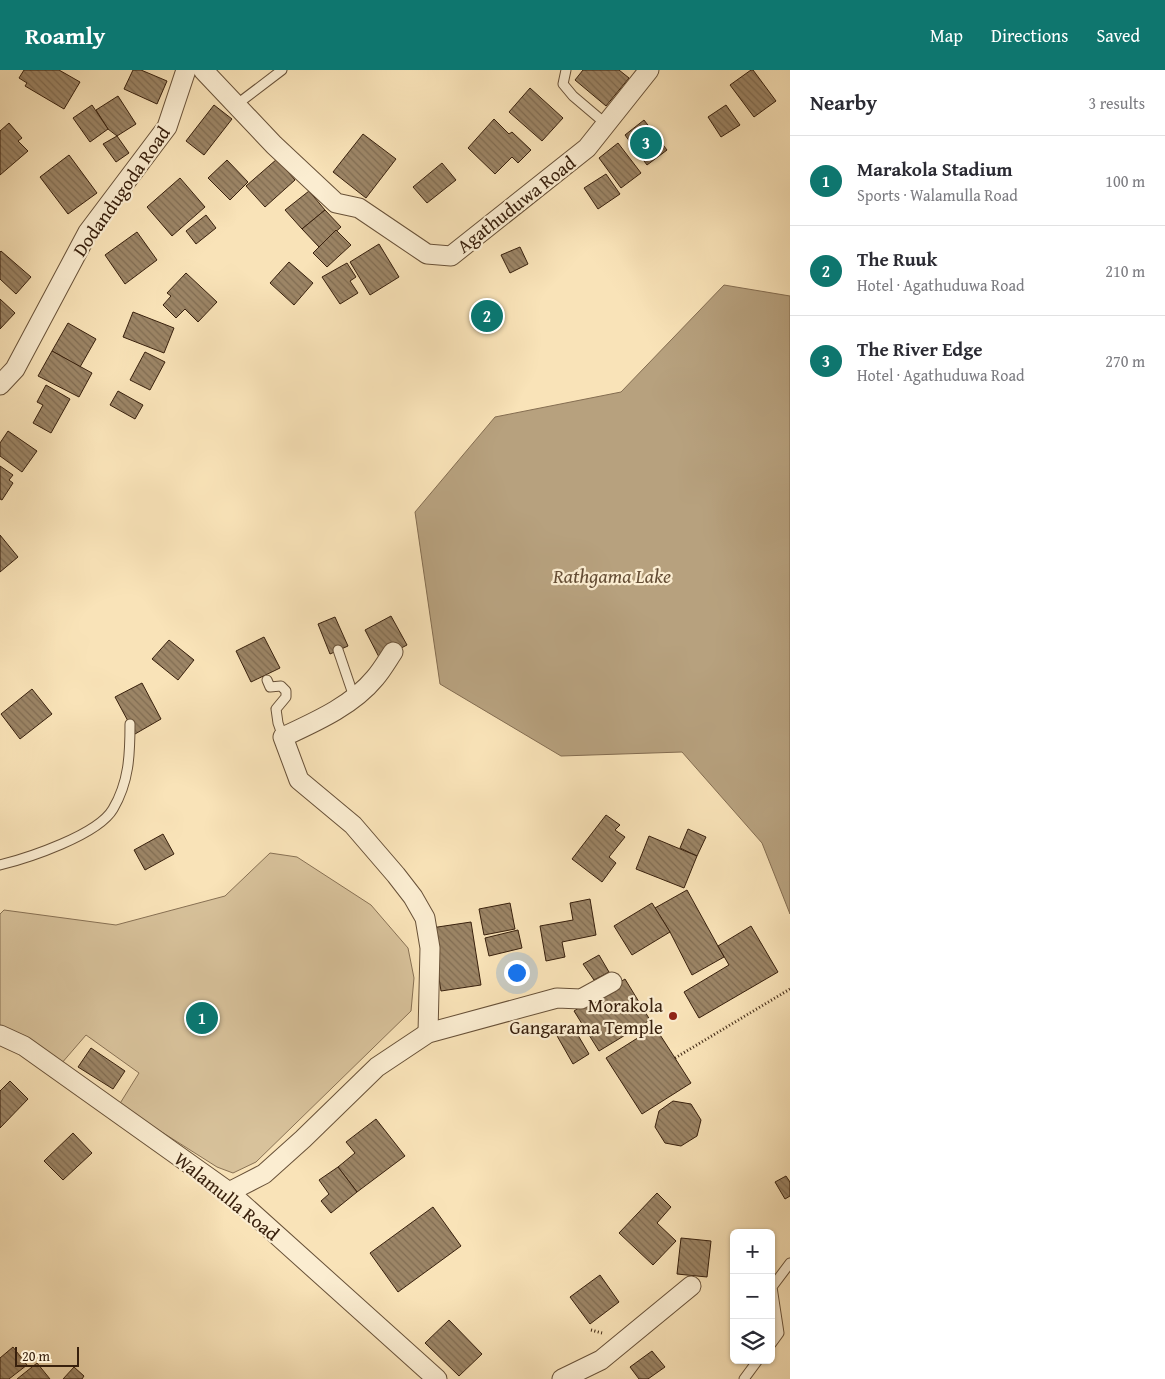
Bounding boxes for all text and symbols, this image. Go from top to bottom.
text: Roamly [25,18,105,53]
text: Map [930,22,963,49]
text: Directions [991,22,1068,49]
text: Saved [1096,22,1140,49]
text: Nearby [810,87,877,118]
text: 3 results [1088,91,1145,115]
street label: Dodandugoda Road [65,119,177,262]
pin: 3 [630,124,662,162]
street label: Agathuduwa Road [451,148,582,259]
text: Marakola Stadium [857,155,1013,183]
text: 1 [822,169,830,193]
text: 100 m [1105,169,1145,193]
text: Sports · Walamulla Road [857,183,1018,207]
text: The Ruuk [857,245,937,273]
text: 2 [822,259,830,283]
text: 210 m [1105,259,1145,283]
text: Hotel · Agathuduwa Road [857,273,1025,297]
pin: 2 [471,297,503,335]
text: The River Edge [857,335,983,363]
text: 3 [822,349,830,373]
text: 270 m [1105,349,1145,373]
text: Hotel · Agathuduwa Road [857,363,1025,387]
water label: Rathgama Lake [552,561,671,590]
your location [504,960,530,986]
place label: Morakola Gangarama Temple [510,991,663,1041]
pin: 1 [186,999,218,1037]
marker: Morakola Gangarama Temple [667,1010,679,1022]
street label: Walamulla Road [168,1145,286,1248]
map controls [730,1229,775,1364]
button: + [730,1229,775,1274]
button: − [730,1274,775,1319]
button: layers [730,1319,775,1364]
scale bar [15,1344,79,1367]
text: 20 m [22,1346,50,1366]

